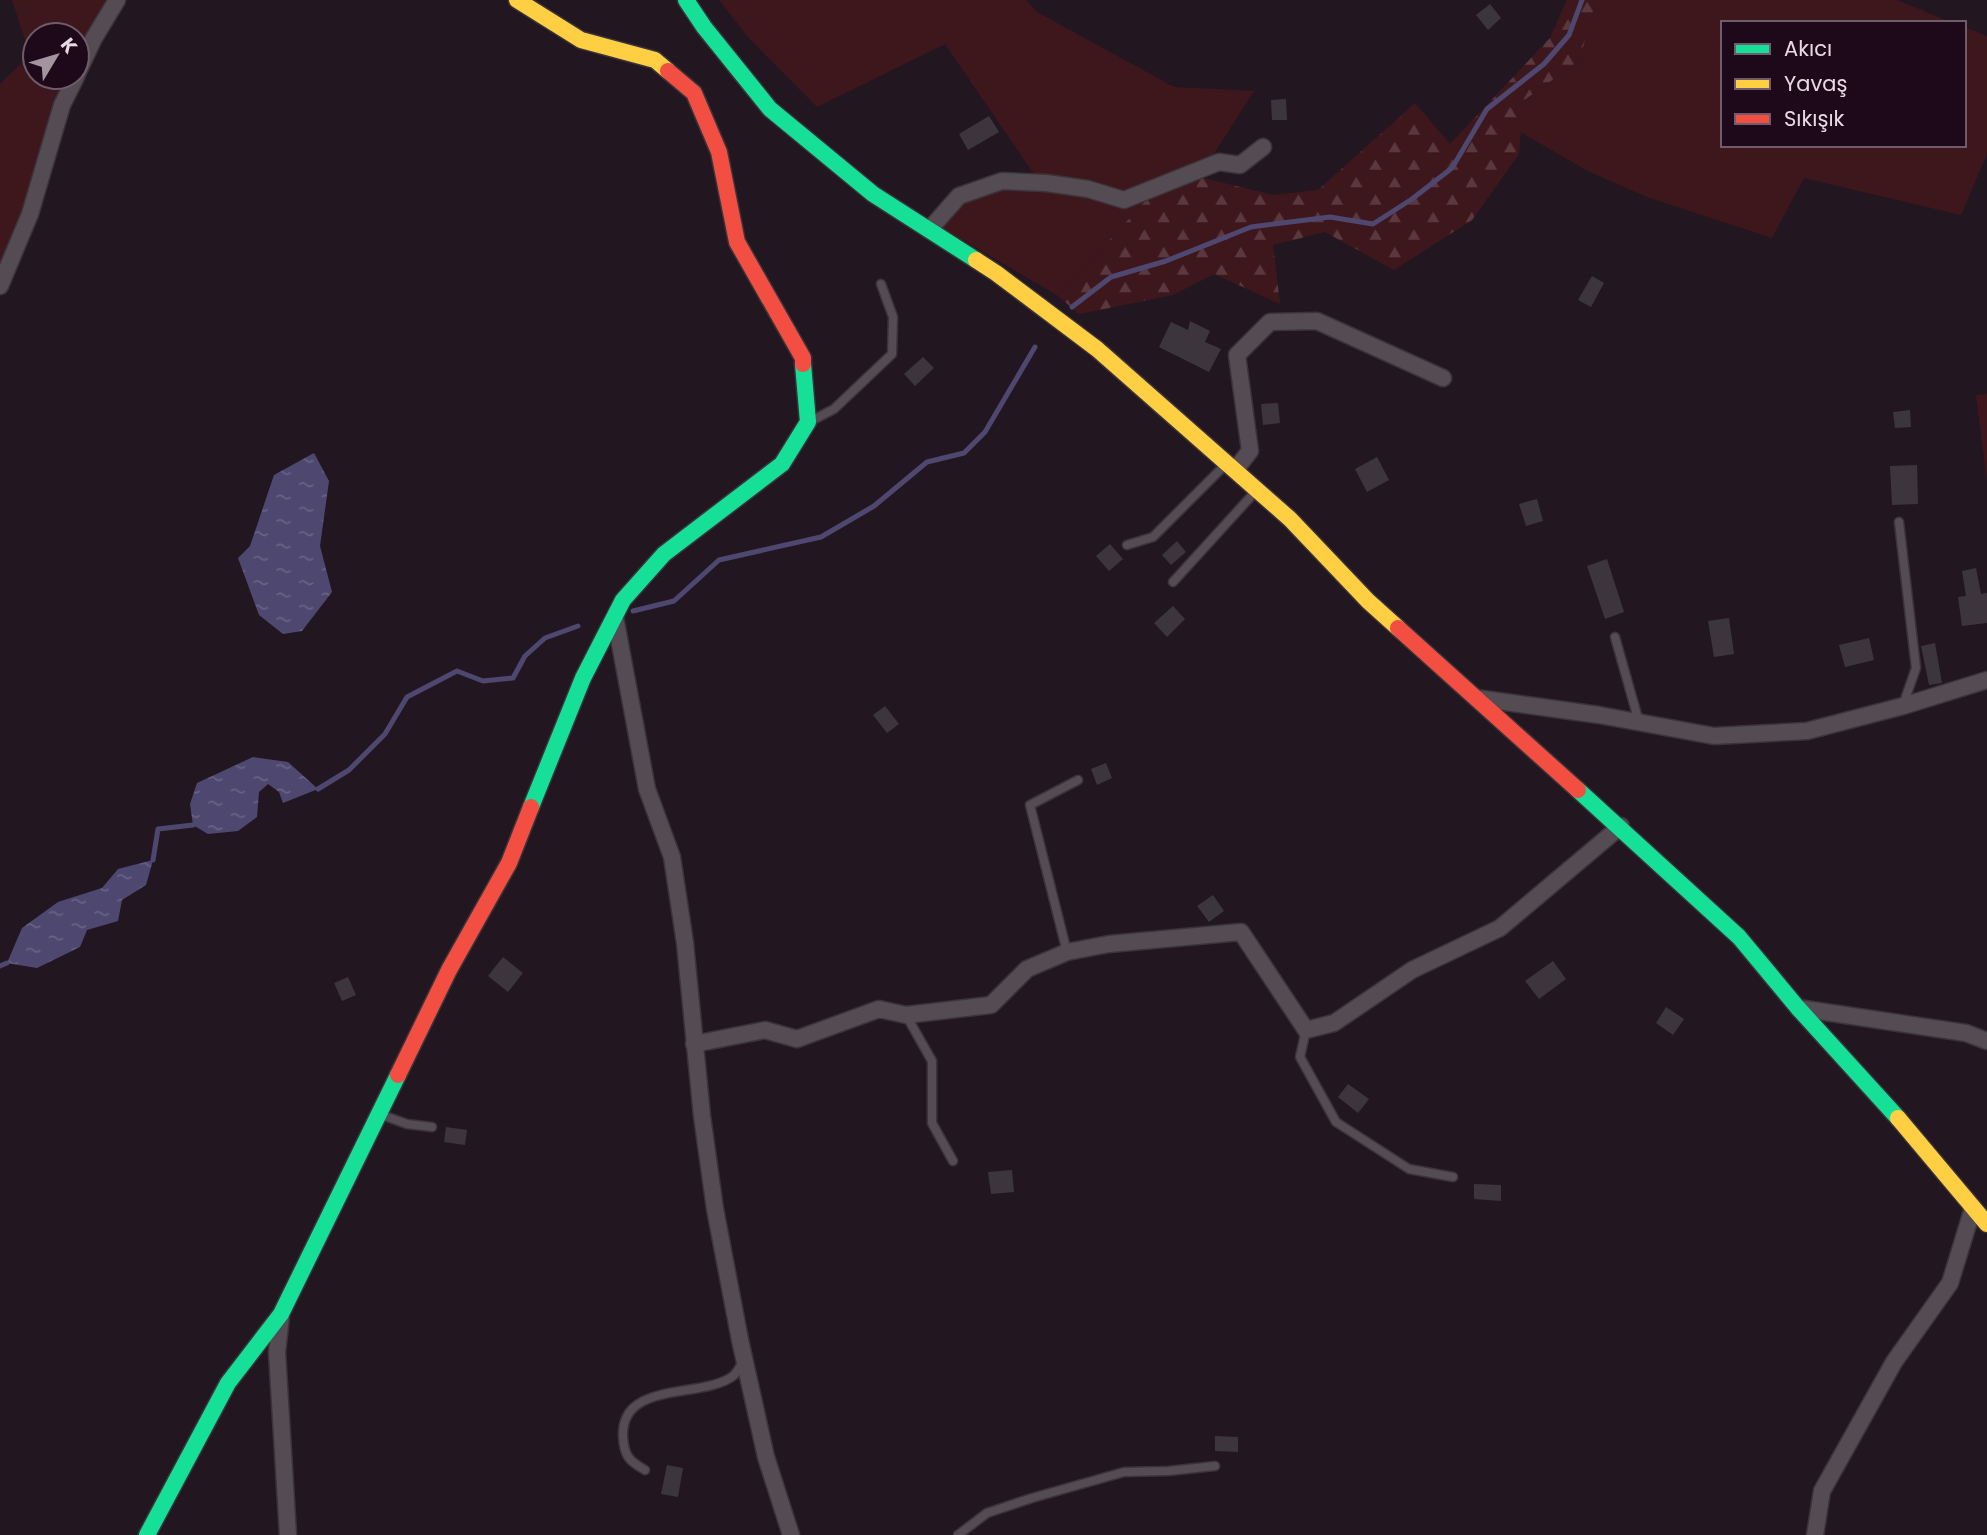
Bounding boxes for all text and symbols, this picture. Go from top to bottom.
north arrow [21,21,91,91]
legend [1721,21,1966,147]
text: K [54,32,84,59]
text: Akıcı [1784,34,1832,63]
text: Yavaş [1784,69,1847,98]
text: Sıkışık [1784,104,1845,133]

